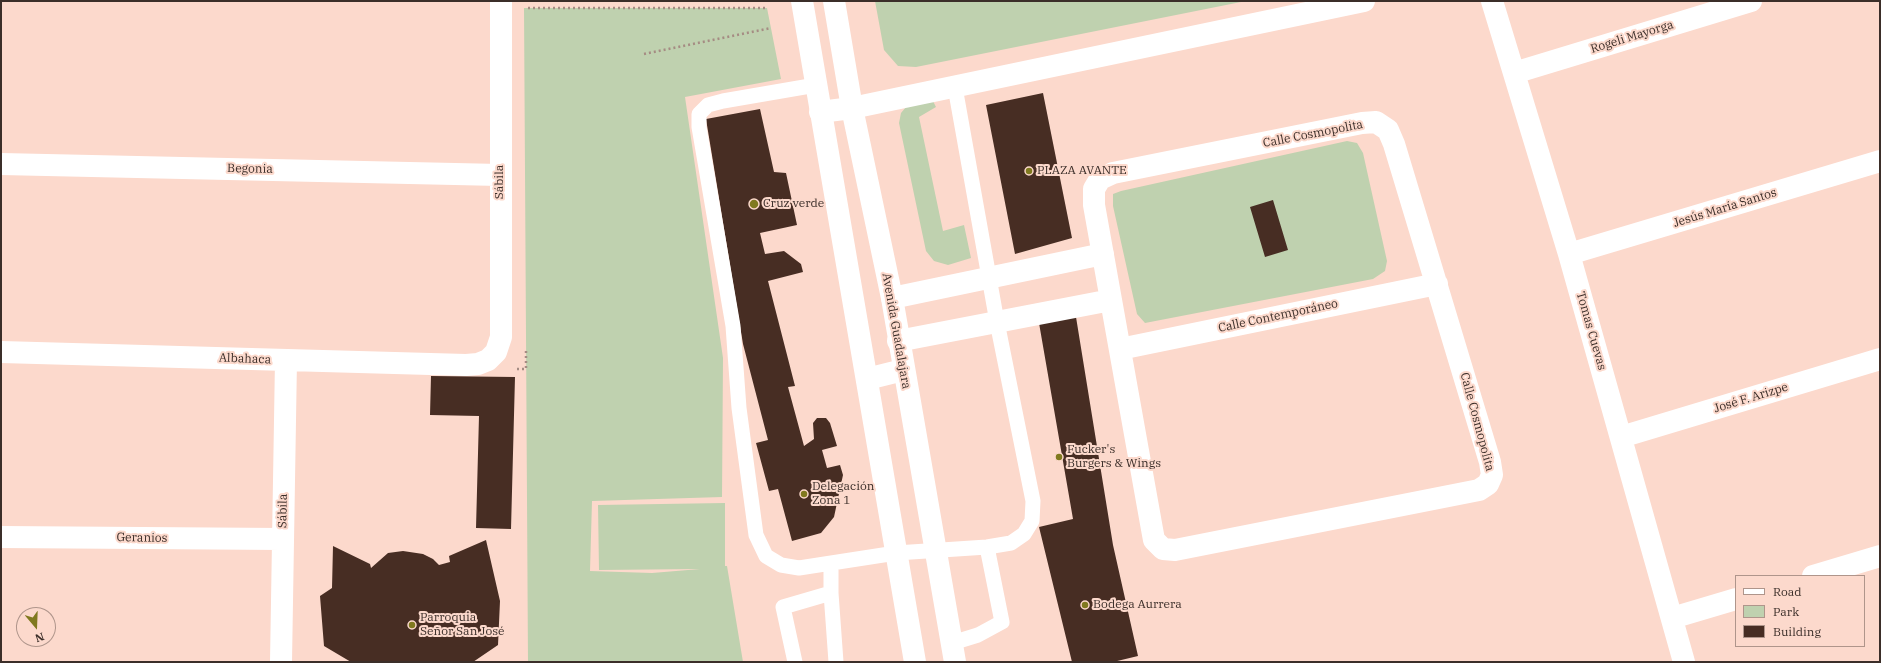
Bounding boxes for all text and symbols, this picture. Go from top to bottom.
street label: Rogeli Mayorga [1589,18,1675,56]
street label: Calle Cosmopolita [1262,117,1364,151]
street label: Begonia [227,161,273,177]
place label: PLAZA AVANTE [1037,164,1127,178]
street label: Sábila [493,165,507,199]
marker: PLAZA AVANTE [1024,166,1034,176]
street label: Jesús María Santos [1672,185,1778,231]
place label: Cruz verde [763,197,824,211]
marker: Cruz verde [748,198,760,210]
street label: Avenida Guadalajara [879,272,913,390]
street label: Tomas Cuevas [1573,290,1609,372]
street label: Calle Contemporáneo [1217,296,1339,336]
street label: Albahaca [219,351,271,367]
street label: Calle Cosmopolita [1457,371,1497,473]
street label: José F. Arizpe [1712,380,1790,416]
place label: Fucker's Burgers & Wings [1067,443,1161,471]
marker: Fucker's Burgers & Wings [1054,452,1064,462]
place label: Delegación Zona 1 [812,480,874,508]
marker: Delegación Zona 1 [799,489,809,499]
street label: Sábila [275,494,291,528]
street label: Geranios [116,530,168,546]
legend [1735,575,1865,647]
text: Road [1773,584,1802,599]
place label: Bodega Aurrera [1093,598,1182,612]
marker: Bodega Aurrera [1080,600,1090,610]
text: Park [1773,604,1799,619]
north arrow [16,607,56,647]
place label: Parroquia Señor San José [420,611,505,639]
marker: Parroquia Señor San José [407,620,417,630]
text: Building [1773,624,1821,639]
text: N [33,629,46,645]

